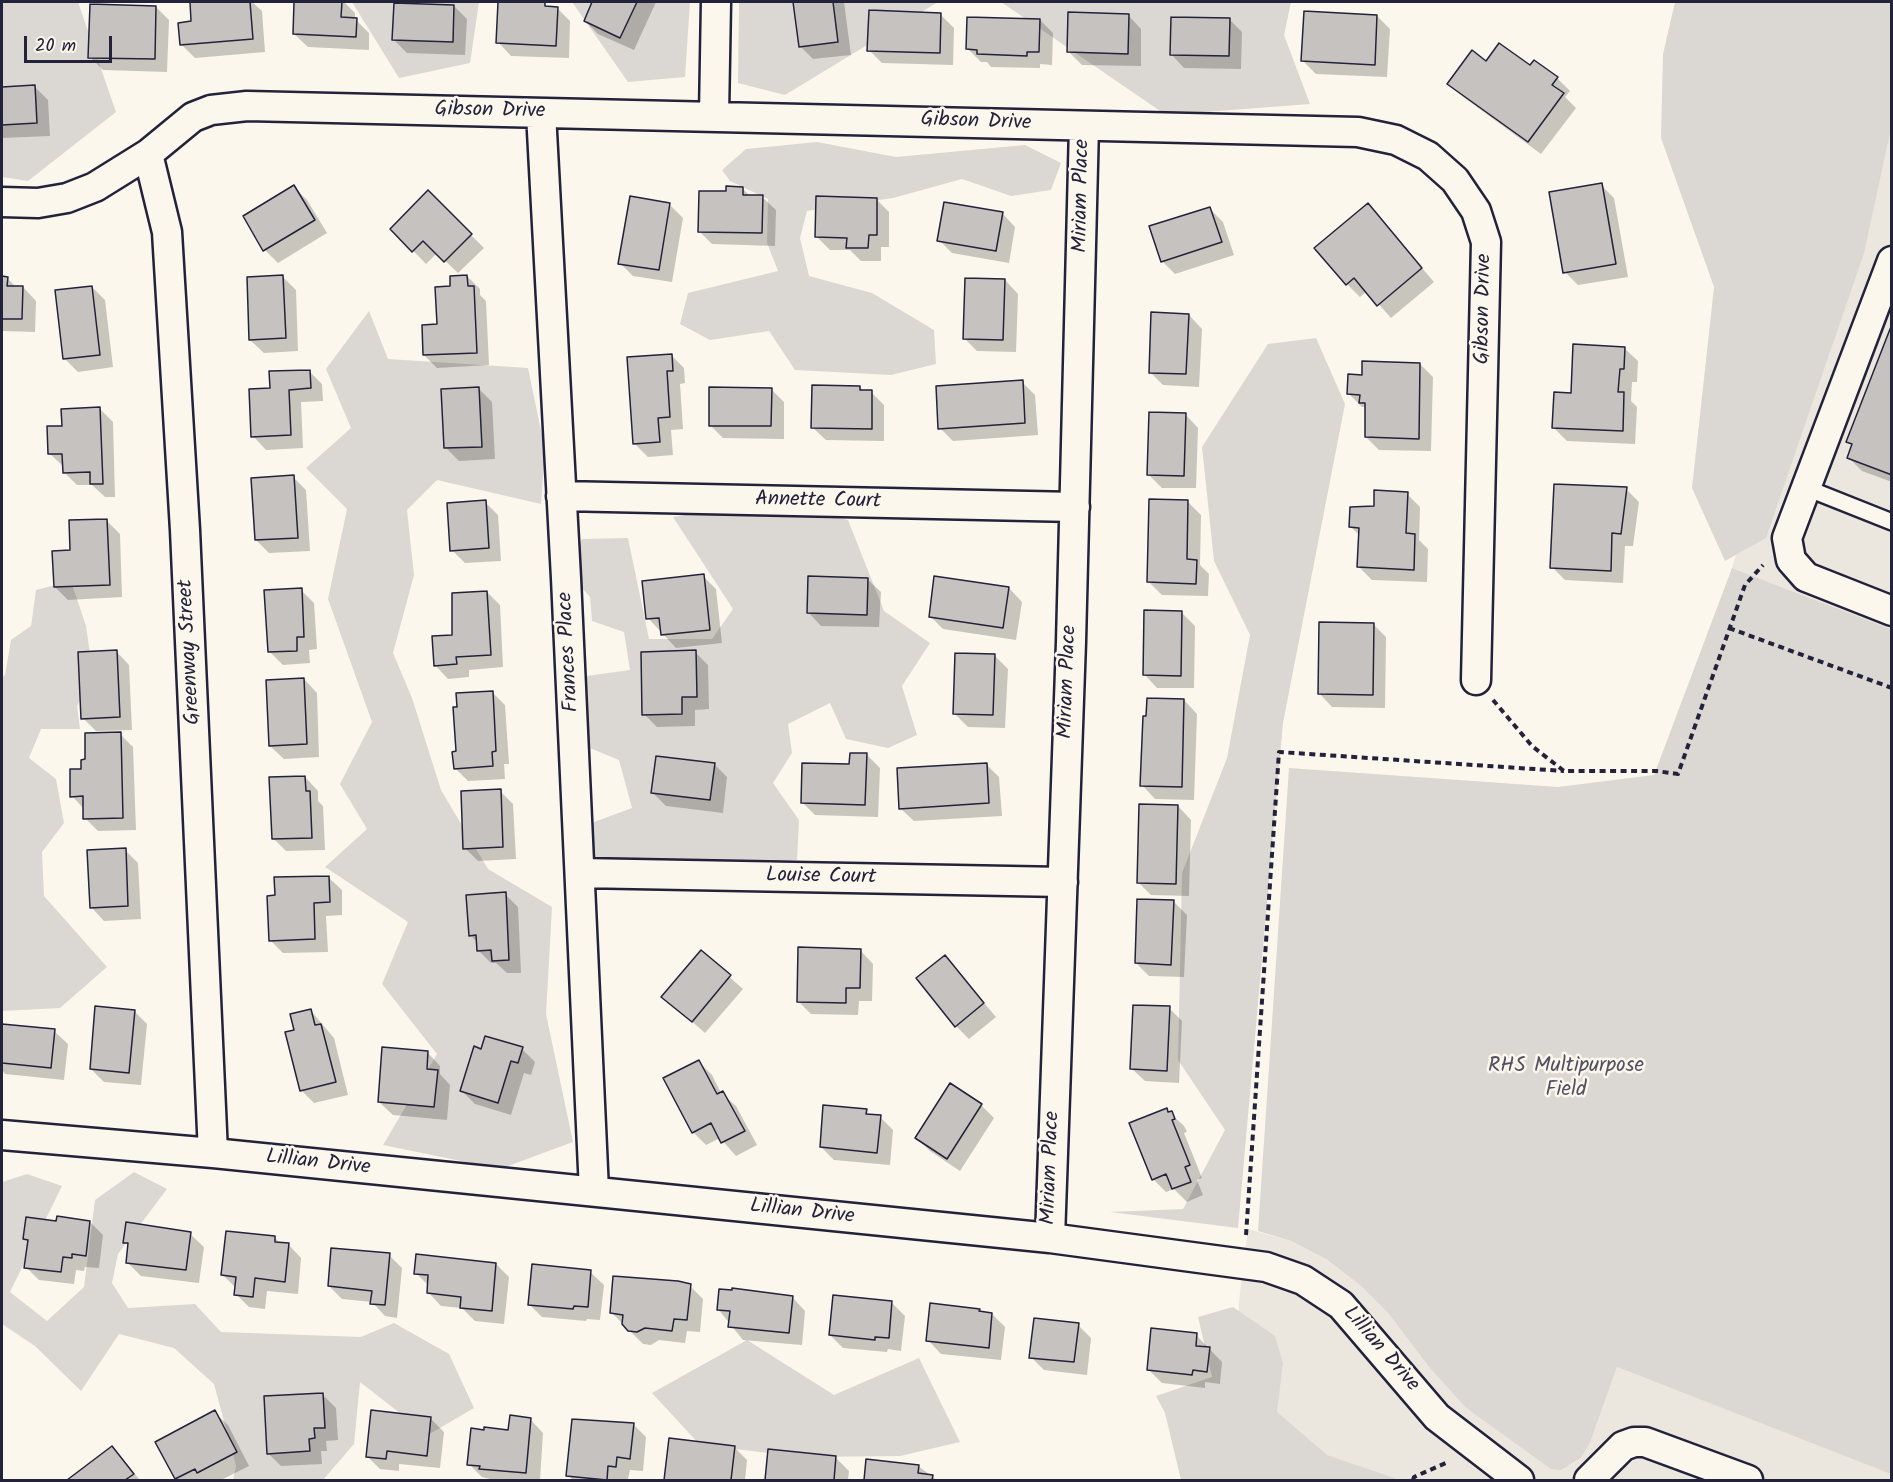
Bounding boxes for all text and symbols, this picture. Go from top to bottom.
scale bar [27,24,116,62]
text: 20 m [35,32,76,61]
street label: Gibson Drive [434,98,546,126]
street label: Gibson Drive [920,108,1032,138]
street label: Miriam Place [1069,139,1097,253]
street label: Gibson Drive [1471,253,1499,365]
street label: Annette Court [755,488,881,516]
street label: Greenway Street [175,579,207,725]
street label: Frances Place [554,591,586,713]
street label: Miriam Place [1054,625,1084,739]
street label: Louise Court [766,864,876,892]
park label: RHS Multipurpose Field [1488,1054,1644,1104]
street label: Miriam Place [1037,1111,1067,1225]
street label: Lillian Drive [264,1146,372,1182]
street label: Lillian Drive [748,1195,856,1231]
street label: Lillian Drive [1336,1302,1424,1398]

